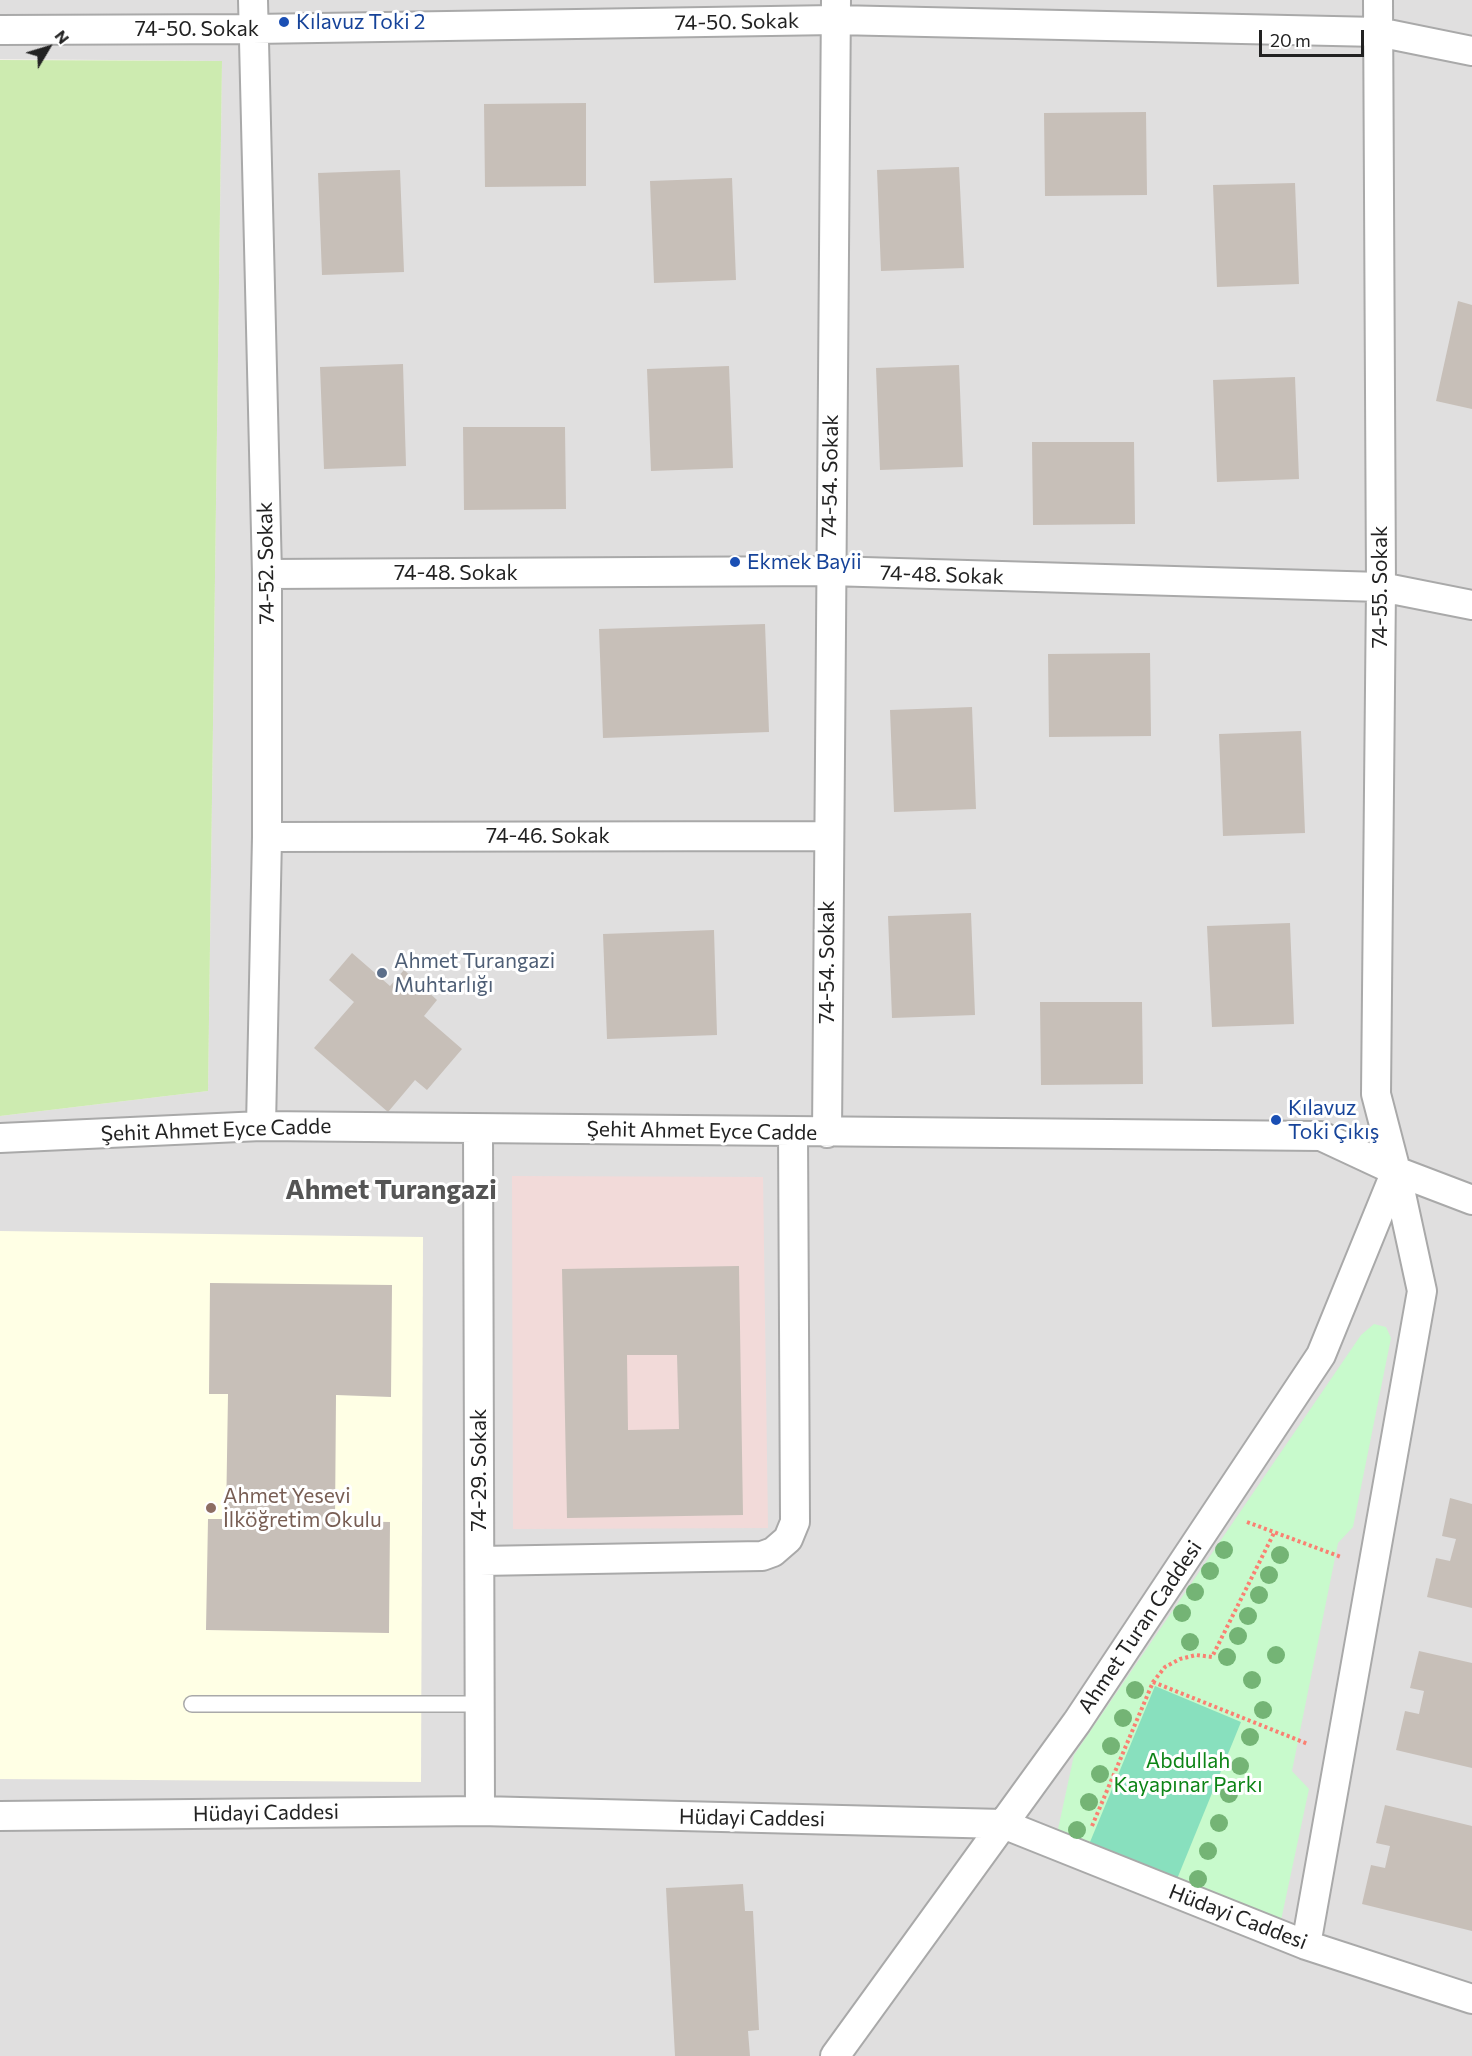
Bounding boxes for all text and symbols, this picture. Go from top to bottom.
street label: 74-50. Sokak [675,8,799,36]
place label: Kılavuz Toki 2 [296,9,425,35]
marker: Kılavuz Toki 2 [277,15,291,29]
street label: 74-50. Sokak [135,16,259,42]
north arrow [18,18,78,78]
scale bar [1262,18,1367,56]
text: N [51,26,74,47]
text: 20 m [1270,29,1311,51]
street label: 74-54. Sokak [816,414,844,538]
street label: 74-52. Sokak [252,501,280,625]
street label: 74-55. Sokak [1367,526,1393,648]
place label: Ekmek Bayii [747,549,862,575]
marker: Ekmek Bayii [728,555,742,569]
street label: 74-48. Sokak [394,560,518,586]
street label: 74-48. Sokak [880,560,1004,590]
street label: 74-46. Sokak [486,823,610,849]
street label: 74-54. Sokak [814,900,840,1024]
place label: Ahmet Turangazi Muhtarlığı [394,948,555,998]
marker: Ahmet Turangazi Muhtarlığı [375,966,389,980]
place label: Kılavuz Toki Çıkış [1288,1095,1379,1145]
street label: Şehit Ahmet Eyce Cadde [100,1113,332,1147]
marker: Kılavuz Toki Çıkış [1269,1113,1283,1127]
street label: Şehit Ahmet Eyce Cadde [586,1116,818,1146]
district label: Ahmet Turangazi [285,1174,497,1206]
street label: 74-29. Sokak [466,1409,492,1531]
place label: Ahmet Yesevi İlköğretim Okulu [223,1483,382,1533]
marker: Ahmet Yesevi İlköğretim Okulu [204,1501,218,1515]
street label: Ahmet Turan Caddesi [1073,1536,1207,1718]
park label: Abdullah Kayapınar Parkı [1113,1748,1263,1798]
street label: Hüdayi Caddesi [193,1799,339,1827]
street label: Hüdayi Caddesi [679,1804,825,1832]
street label: Hüdayi Caddesi [1165,1879,1311,1955]

